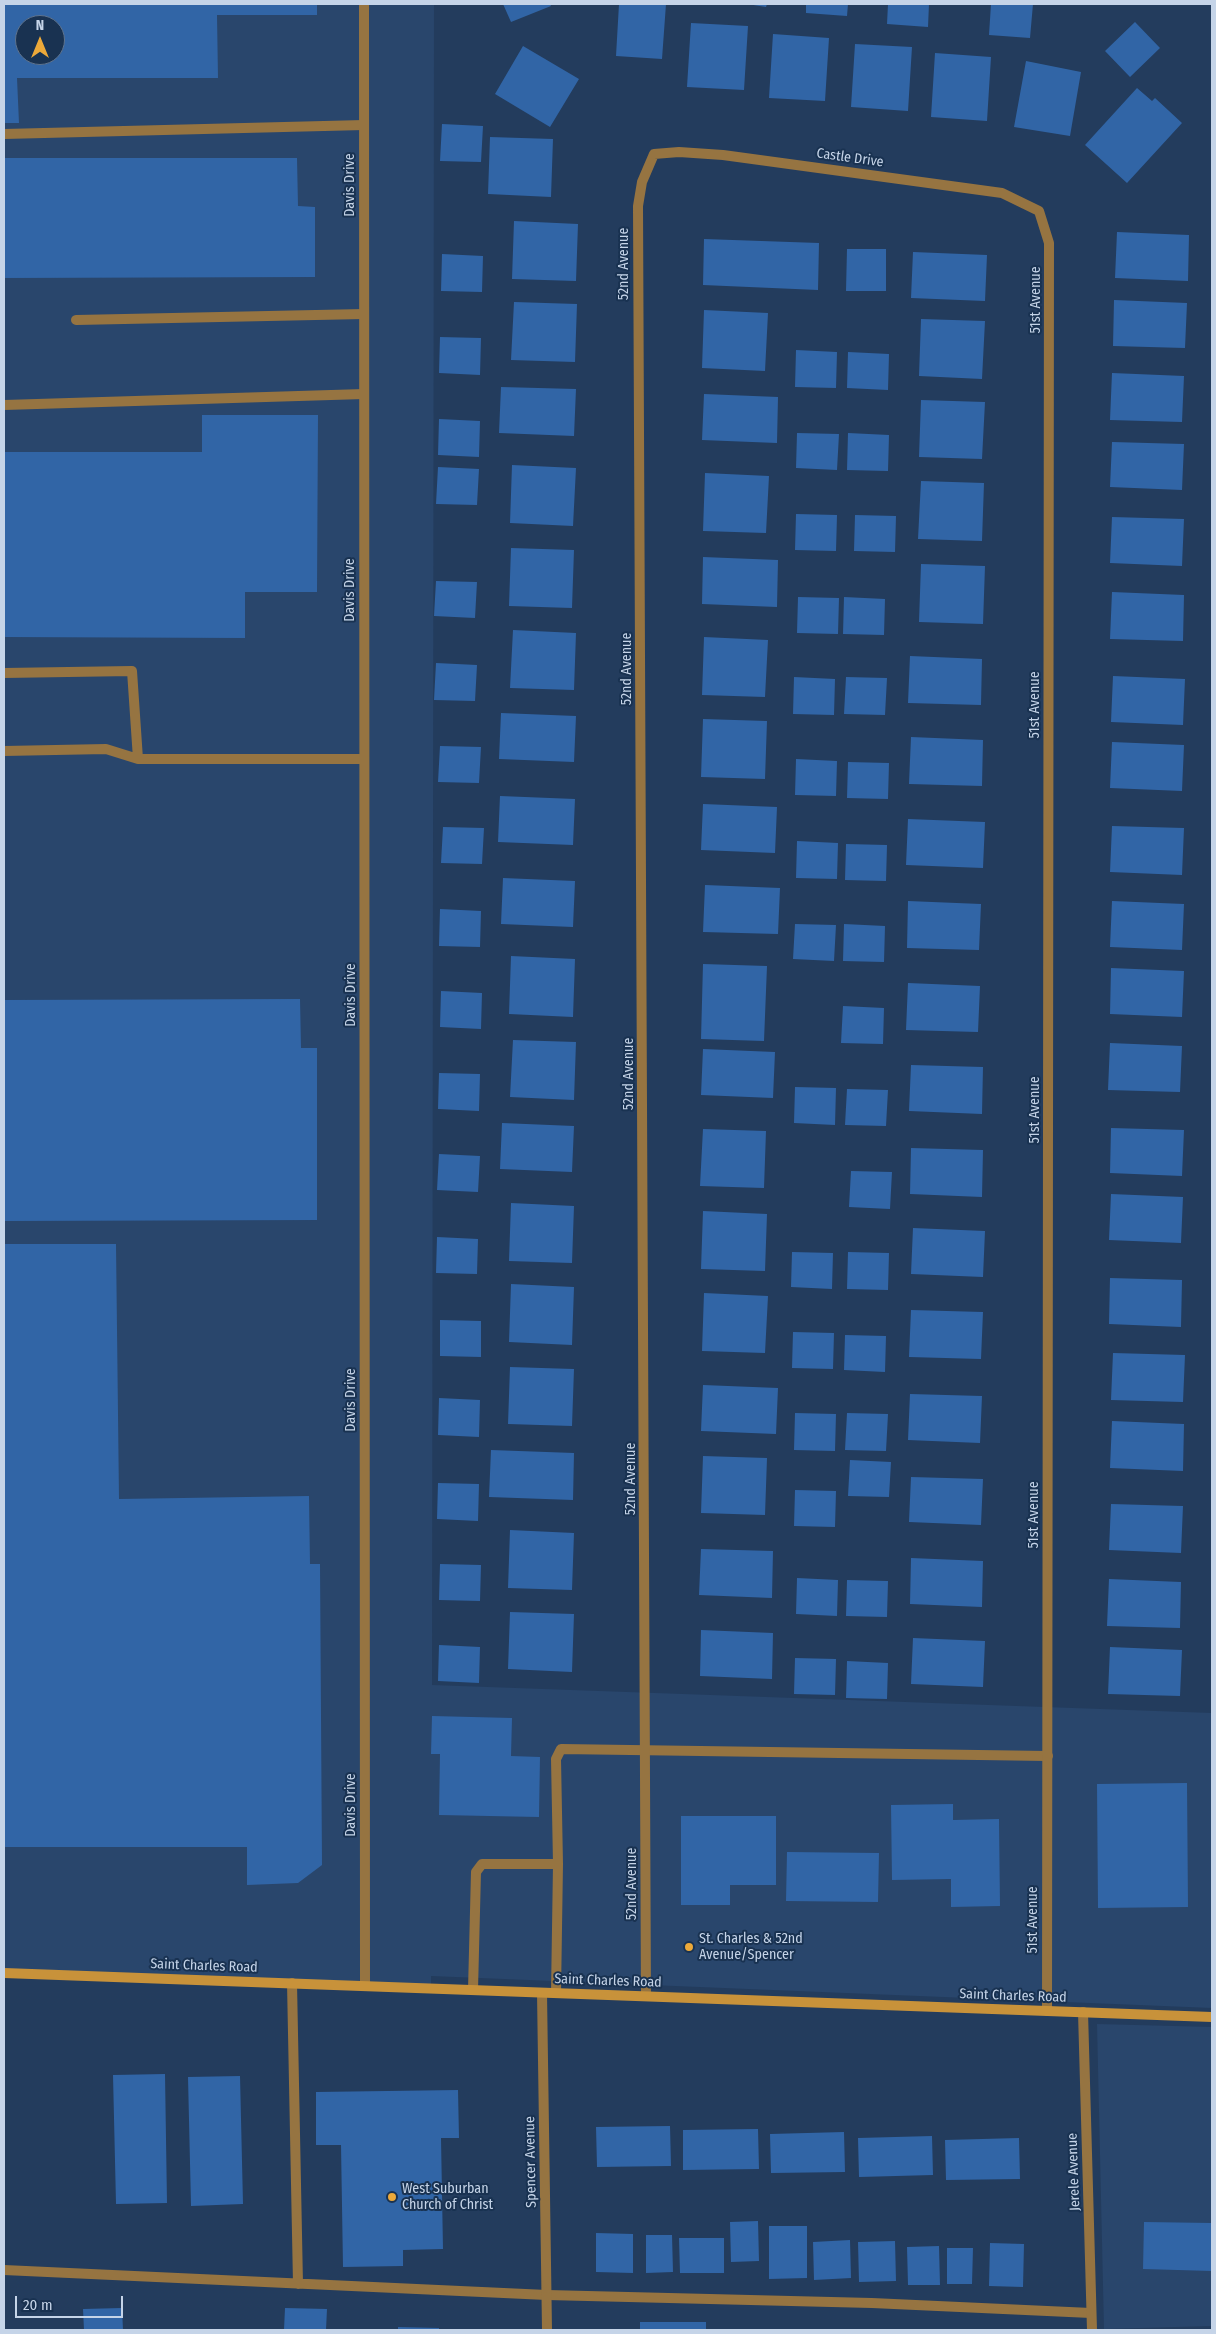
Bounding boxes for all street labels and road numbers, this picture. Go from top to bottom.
street label: Castle Drive [815,145,885,171]
street label: Davis Drive [342,153,358,217]
street label: 52nd Avenue [616,228,632,300]
street label: 51st Avenue [1028,266,1044,334]
street label: Davis Drive [342,558,358,622]
street label: 52nd Avenue [619,633,635,705]
street label: 51st Avenue [1027,671,1043,739]
street label: Davis Drive [343,963,359,1027]
street label: 52nd Avenue [621,1038,637,1110]
street label: 51st Avenue [1027,1076,1043,1144]
street label: Davis Drive [343,1368,359,1432]
street label: 52nd Avenue [623,1443,639,1515]
street label: 51st Avenue [1026,1481,1042,1549]
street label: Davis Drive [343,1773,359,1837]
street label: 52nd Avenue [624,1848,640,1920]
street label: 51st Avenue [1025,1886,1041,1954]
street label: Saint Charles Road [150,1956,258,1976]
street label: Saint Charles Road [554,1971,662,1991]
street label: Saint Charles Road [959,1986,1067,2006]
street label: Spencer Avenue [522,2116,540,2208]
street label: Jerele Avenue [1064,2133,1084,2211]

